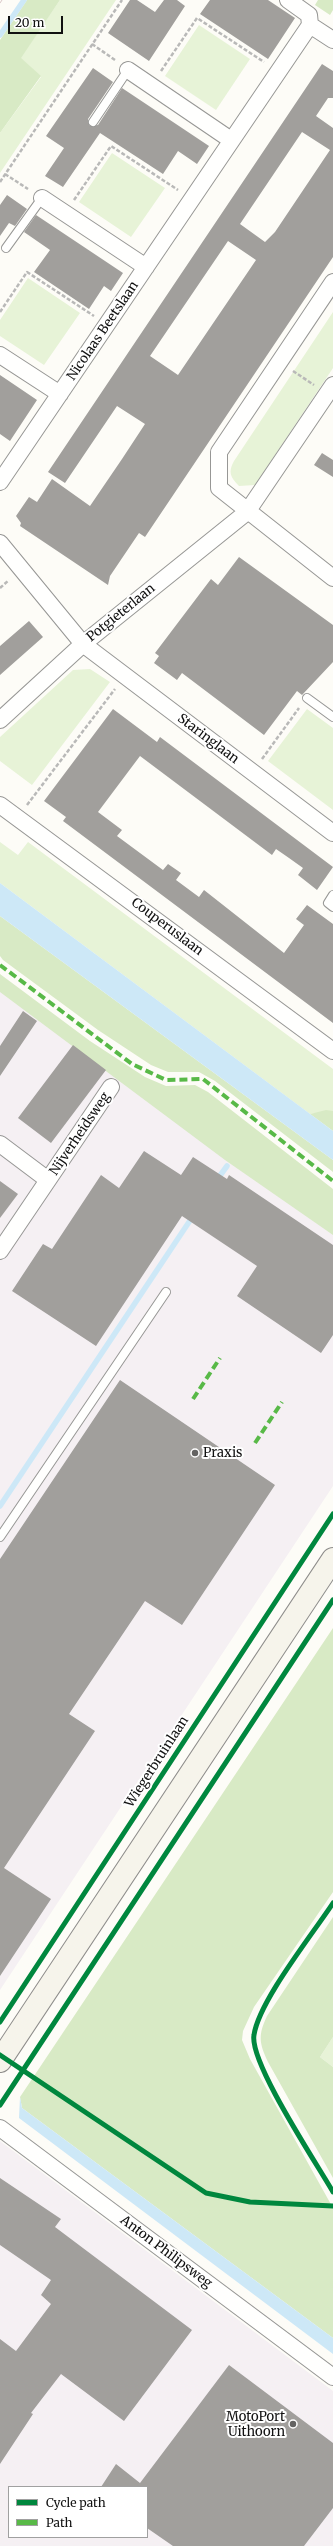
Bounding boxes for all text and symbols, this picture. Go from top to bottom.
scale bar [10,8,65,34]
text: 20 m [15,15,44,30]
street label: Nicolaas Beetslaan [64,278,142,384]
street label: Potgieterlaan [84,581,158,645]
street label: Staringlaan [174,711,242,767]
street label: Couperuslaan [128,895,206,959]
street label: Nijverheidsweg [47,1090,113,1178]
place label: Praxis [203,1445,242,1461]
marker: Praxis [190,1448,200,1458]
street label: Wiegerbruinlaan [122,1714,192,1810]
street label: Anton Philipsweg [117,2212,215,2292]
place label: MotoPort Uithoorn [226,2409,285,2440]
marker: MotoPort Uithoorn [288,2419,298,2429]
legend [8,2486,148,2538]
text: Cycle path [46,2495,106,2510]
text: Path [46,2515,72,2530]

